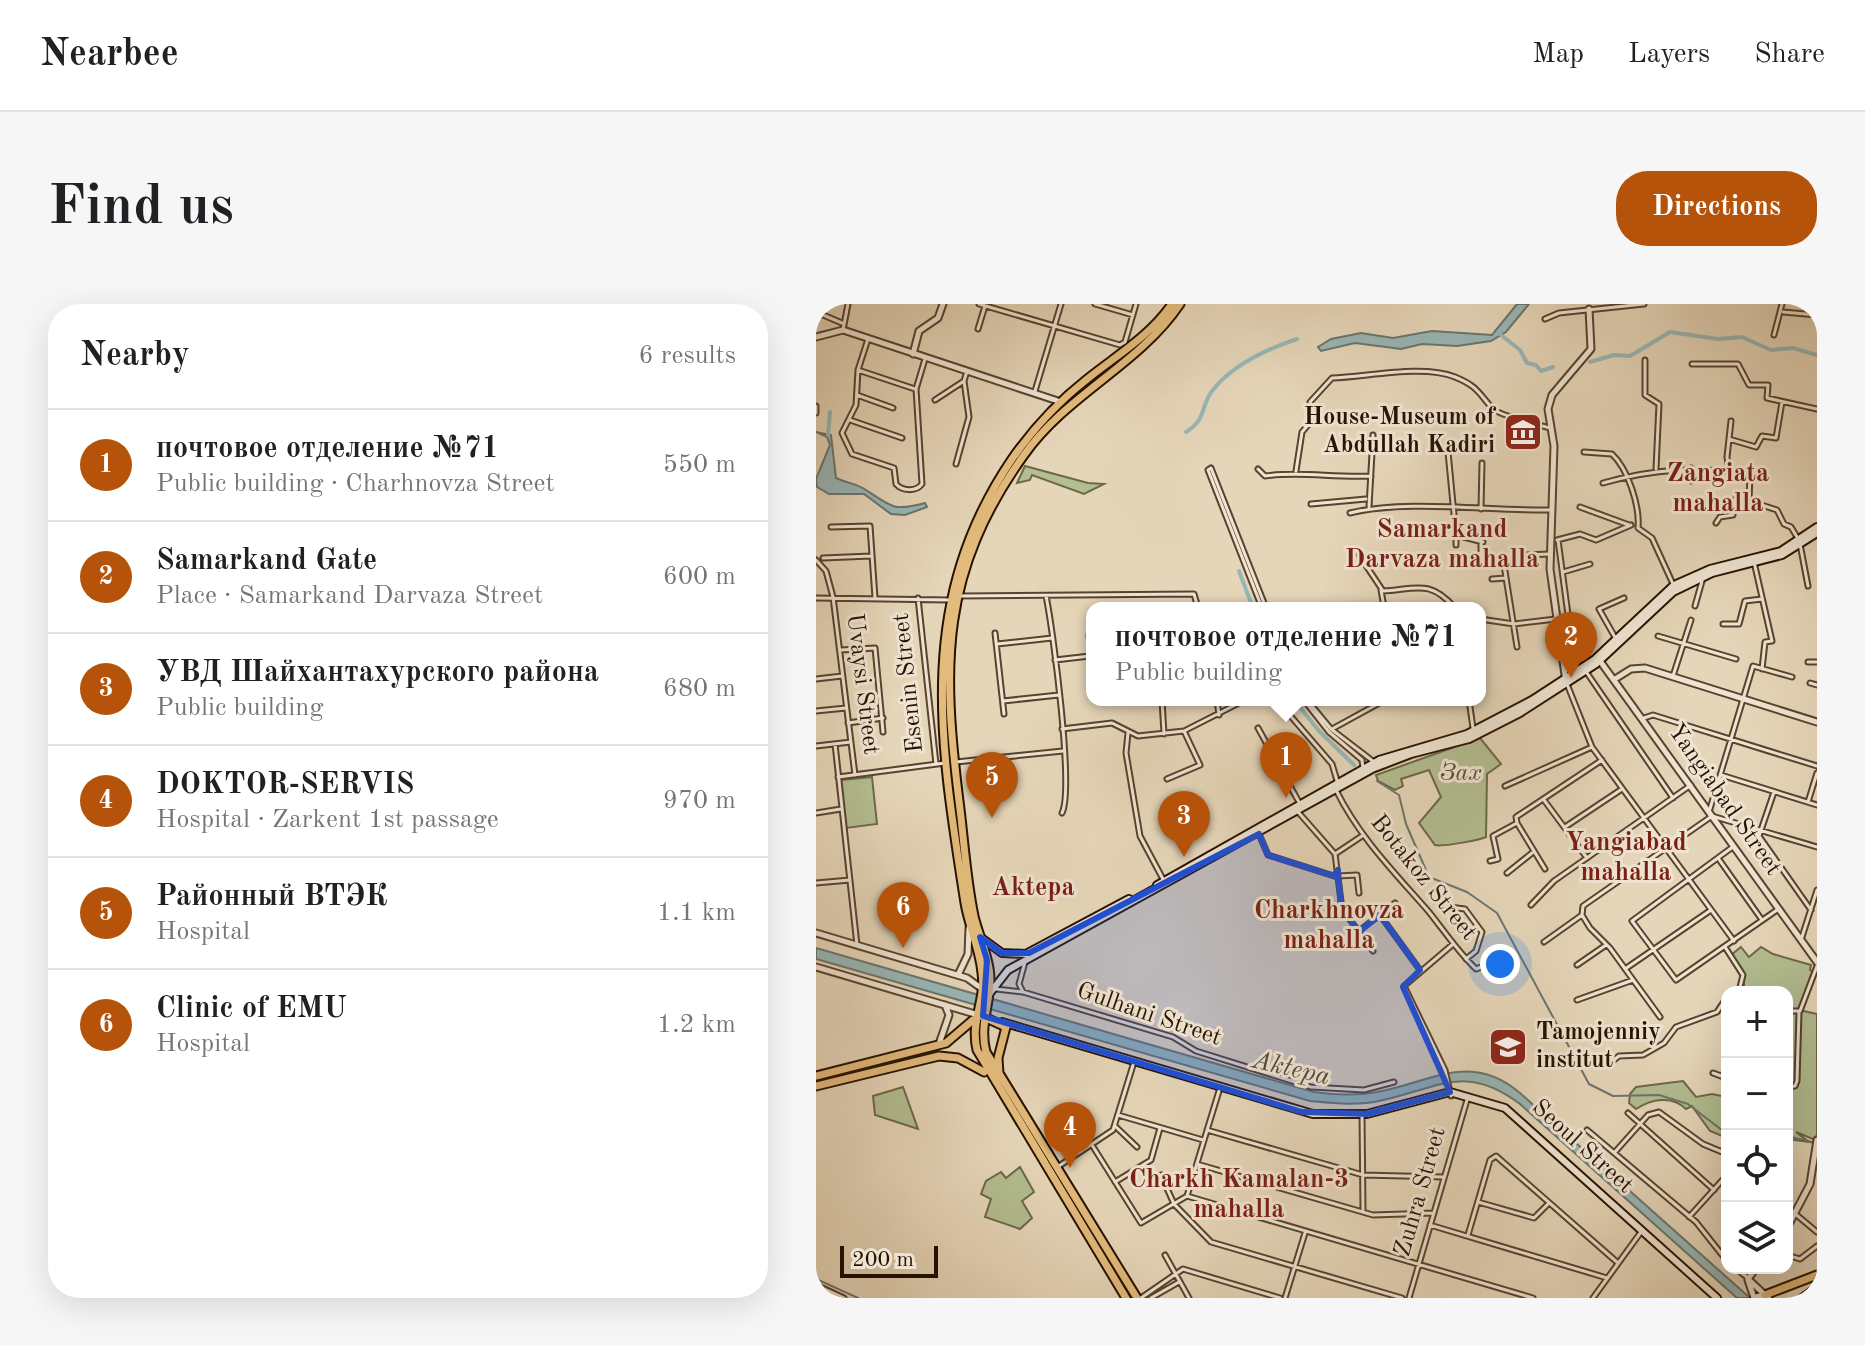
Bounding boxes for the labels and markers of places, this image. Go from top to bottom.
place label: House-Museum of Abdullah Kadiri [1304,406,1497,458]
museum icon: House-Museum of Abdullah Kadiri [1502,411,1544,453]
pin: 2 [1545,612,1597,678]
pin: 1 [1260,732,1312,798]
pin: 5 [966,752,1018,818]
pin: 3 [1158,791,1210,857]
pin: 6 [877,882,929,948]
place label: Tamojenniy institut [1536,1021,1661,1073]
school or university icon: Tamojenniy institut [1487,1026,1529,1068]
pin: 4 [1044,1102,1096,1168]

